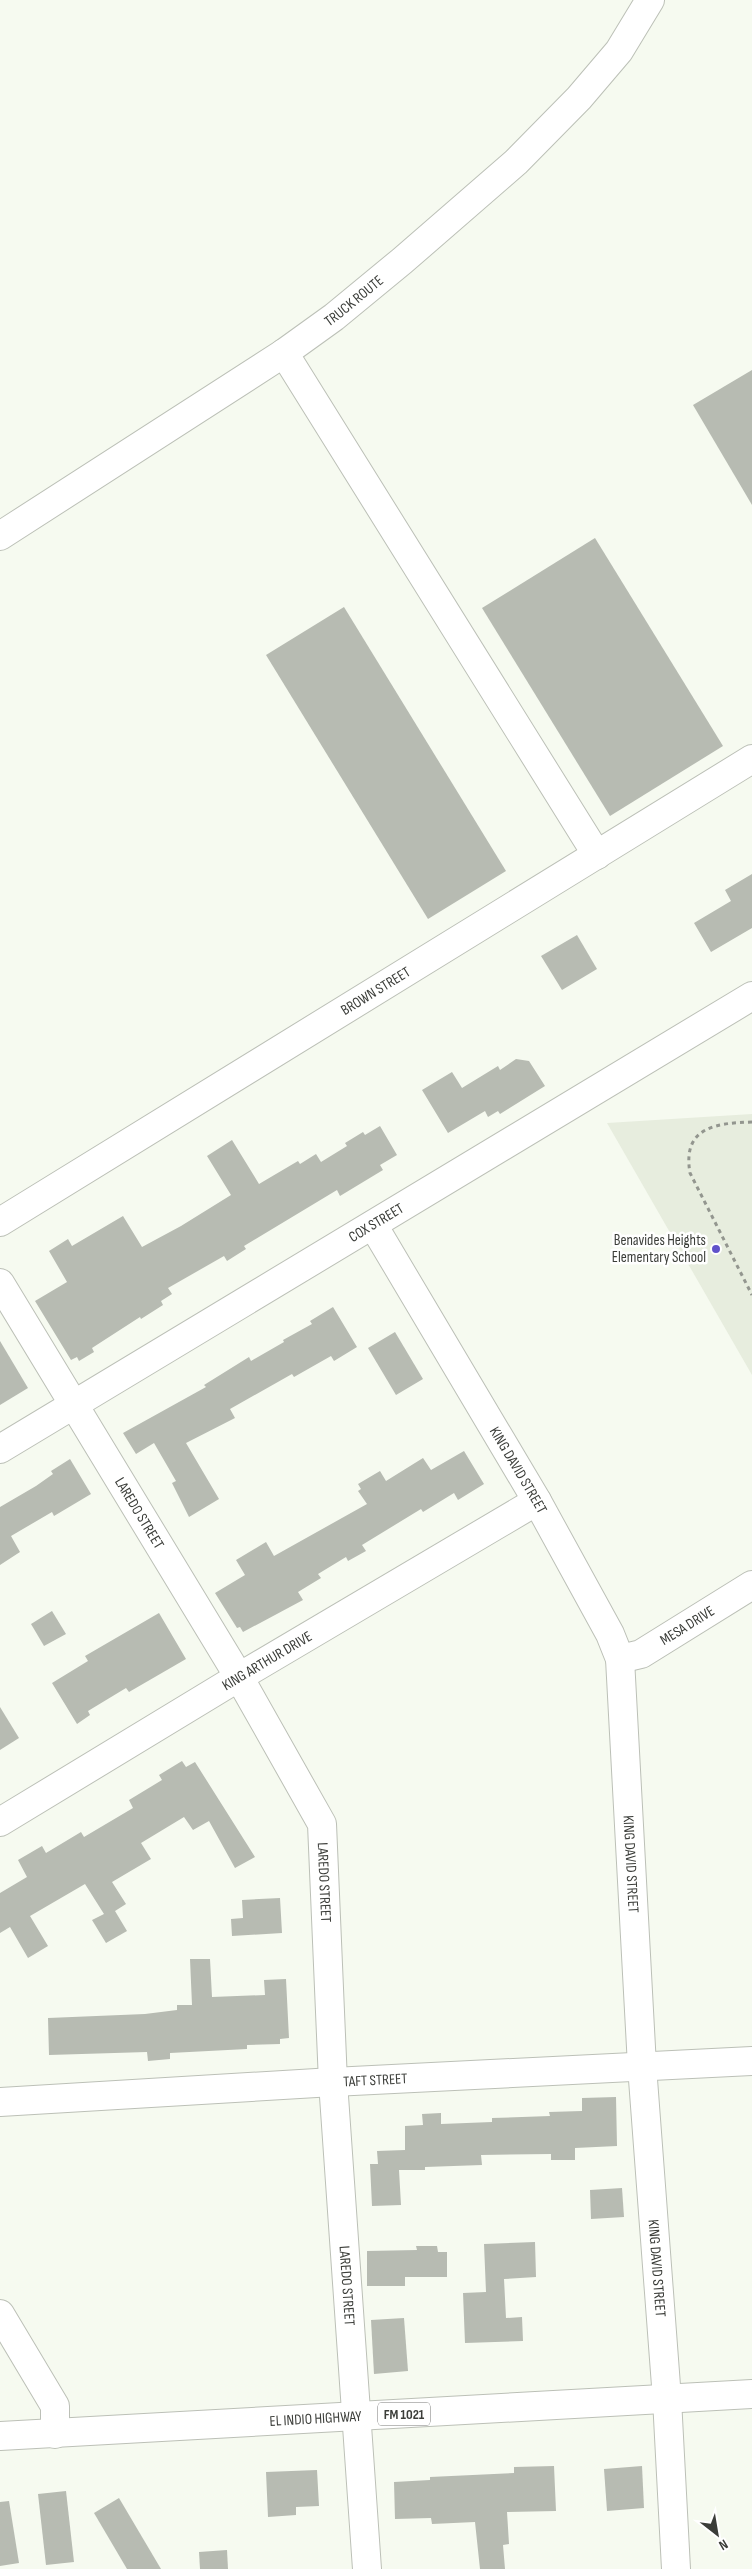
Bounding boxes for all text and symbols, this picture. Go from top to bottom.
street label: TRUCK ROUTE [321,271,387,331]
street label: BROWN STREET [337,963,414,1020]
street label: COX STREET [345,1199,407,1247]
place label: Benavides Heights Elementary School [612,1231,706,1267]
marker: Benavides Heights Elementary School [710,1243,722,1255]
street label: KING DAVID STREET [485,1423,551,1517]
street label: LAREDO STREET [110,1474,168,1552]
street label: MESA DRIVE [657,1602,718,1650]
street label: KING ARTHUR DRIVE [219,1627,316,1695]
street label: KING DAVID STREET [618,1815,643,1913]
street label: LAREDO STREET [313,1842,335,1923]
street label: TAFT STREET [343,2069,408,2091]
street label: KING DAVID STREET [644,2219,670,2318]
street label: LAREDO STREET [334,2245,359,2326]
road number: FM 1021 [378,2402,430,2426]
street label: EL INDIO HIGHWAY [269,2407,363,2431]
north arrow [692,2509,742,2559]
text: N [716,2536,731,2554]

